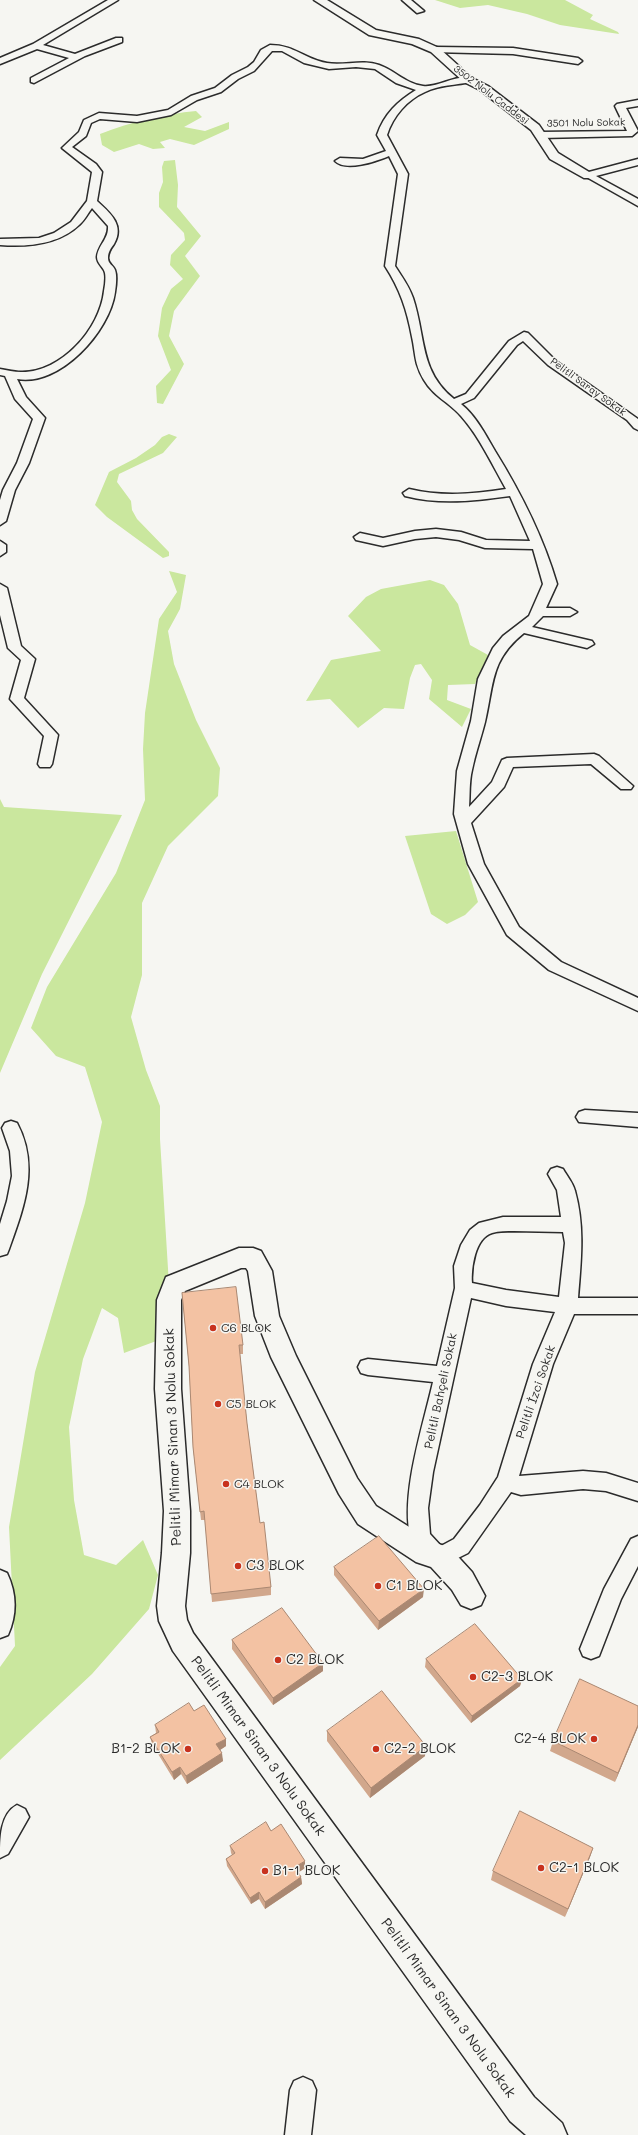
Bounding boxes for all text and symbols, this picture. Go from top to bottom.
street label: 3502 Nolu Caddesi [451,63,531,127]
street label: 3501 Nolu Sokak [547,116,625,130]
street label: Pelitli Saray Sokak [548,355,628,419]
place label: C6 BLOK [221,1321,271,1335]
marker: C6 BLOK [208,1323,218,1333]
street label: Pelitli Mimar Sinan 3 Nolu Sokak [161,1328,185,1546]
street label: Pelitli Bahçeli Sokak [422,1332,460,1450]
street label: Pelitli İzci Sokak [513,1343,559,1441]
place label: C5 BLOK [226,1397,276,1411]
marker: C5 BLOK [213,1399,223,1409]
place label: C4 BLOK [234,1477,284,1491]
marker: C4 BLOK [221,1479,231,1489]
place label: C3 BLOK [246,1558,304,1574]
marker: C3 BLOK [233,1561,243,1571]
place label: C1 BLOK [386,1578,442,1594]
marker: C1 BLOK [373,1581,383,1591]
place label: C2 BLOK [286,1652,344,1668]
street label: Pelitli Mimar Sinan 3 Nolu Sokak [187,1653,329,1839]
marker: C2 BLOK [273,1655,283,1665]
place label: C2-3 BLOK [481,1669,553,1685]
marker: C2-3 BLOK [468,1672,478,1682]
place label: C2-4 BLOK [514,1731,586,1747]
marker: C2-4 BLOK [589,1734,599,1744]
place label: B1-2 BLOK [111,1741,180,1757]
place label: C2-2 BLOK [384,1741,456,1757]
marker: B1-2 BLOK [183,1744,193,1754]
marker: C2-2 BLOK [371,1744,381,1754]
place label: C2-1 BLOK [549,1860,619,1876]
place label: B1-1 BLOK [273,1863,340,1879]
marker: C2-1 BLOK [536,1863,546,1873]
marker: B1-1 BLOK [260,1866,270,1876]
street label: Pelitli Mimar Sinan 3 Nolu Sokak [377,1915,519,2101]

